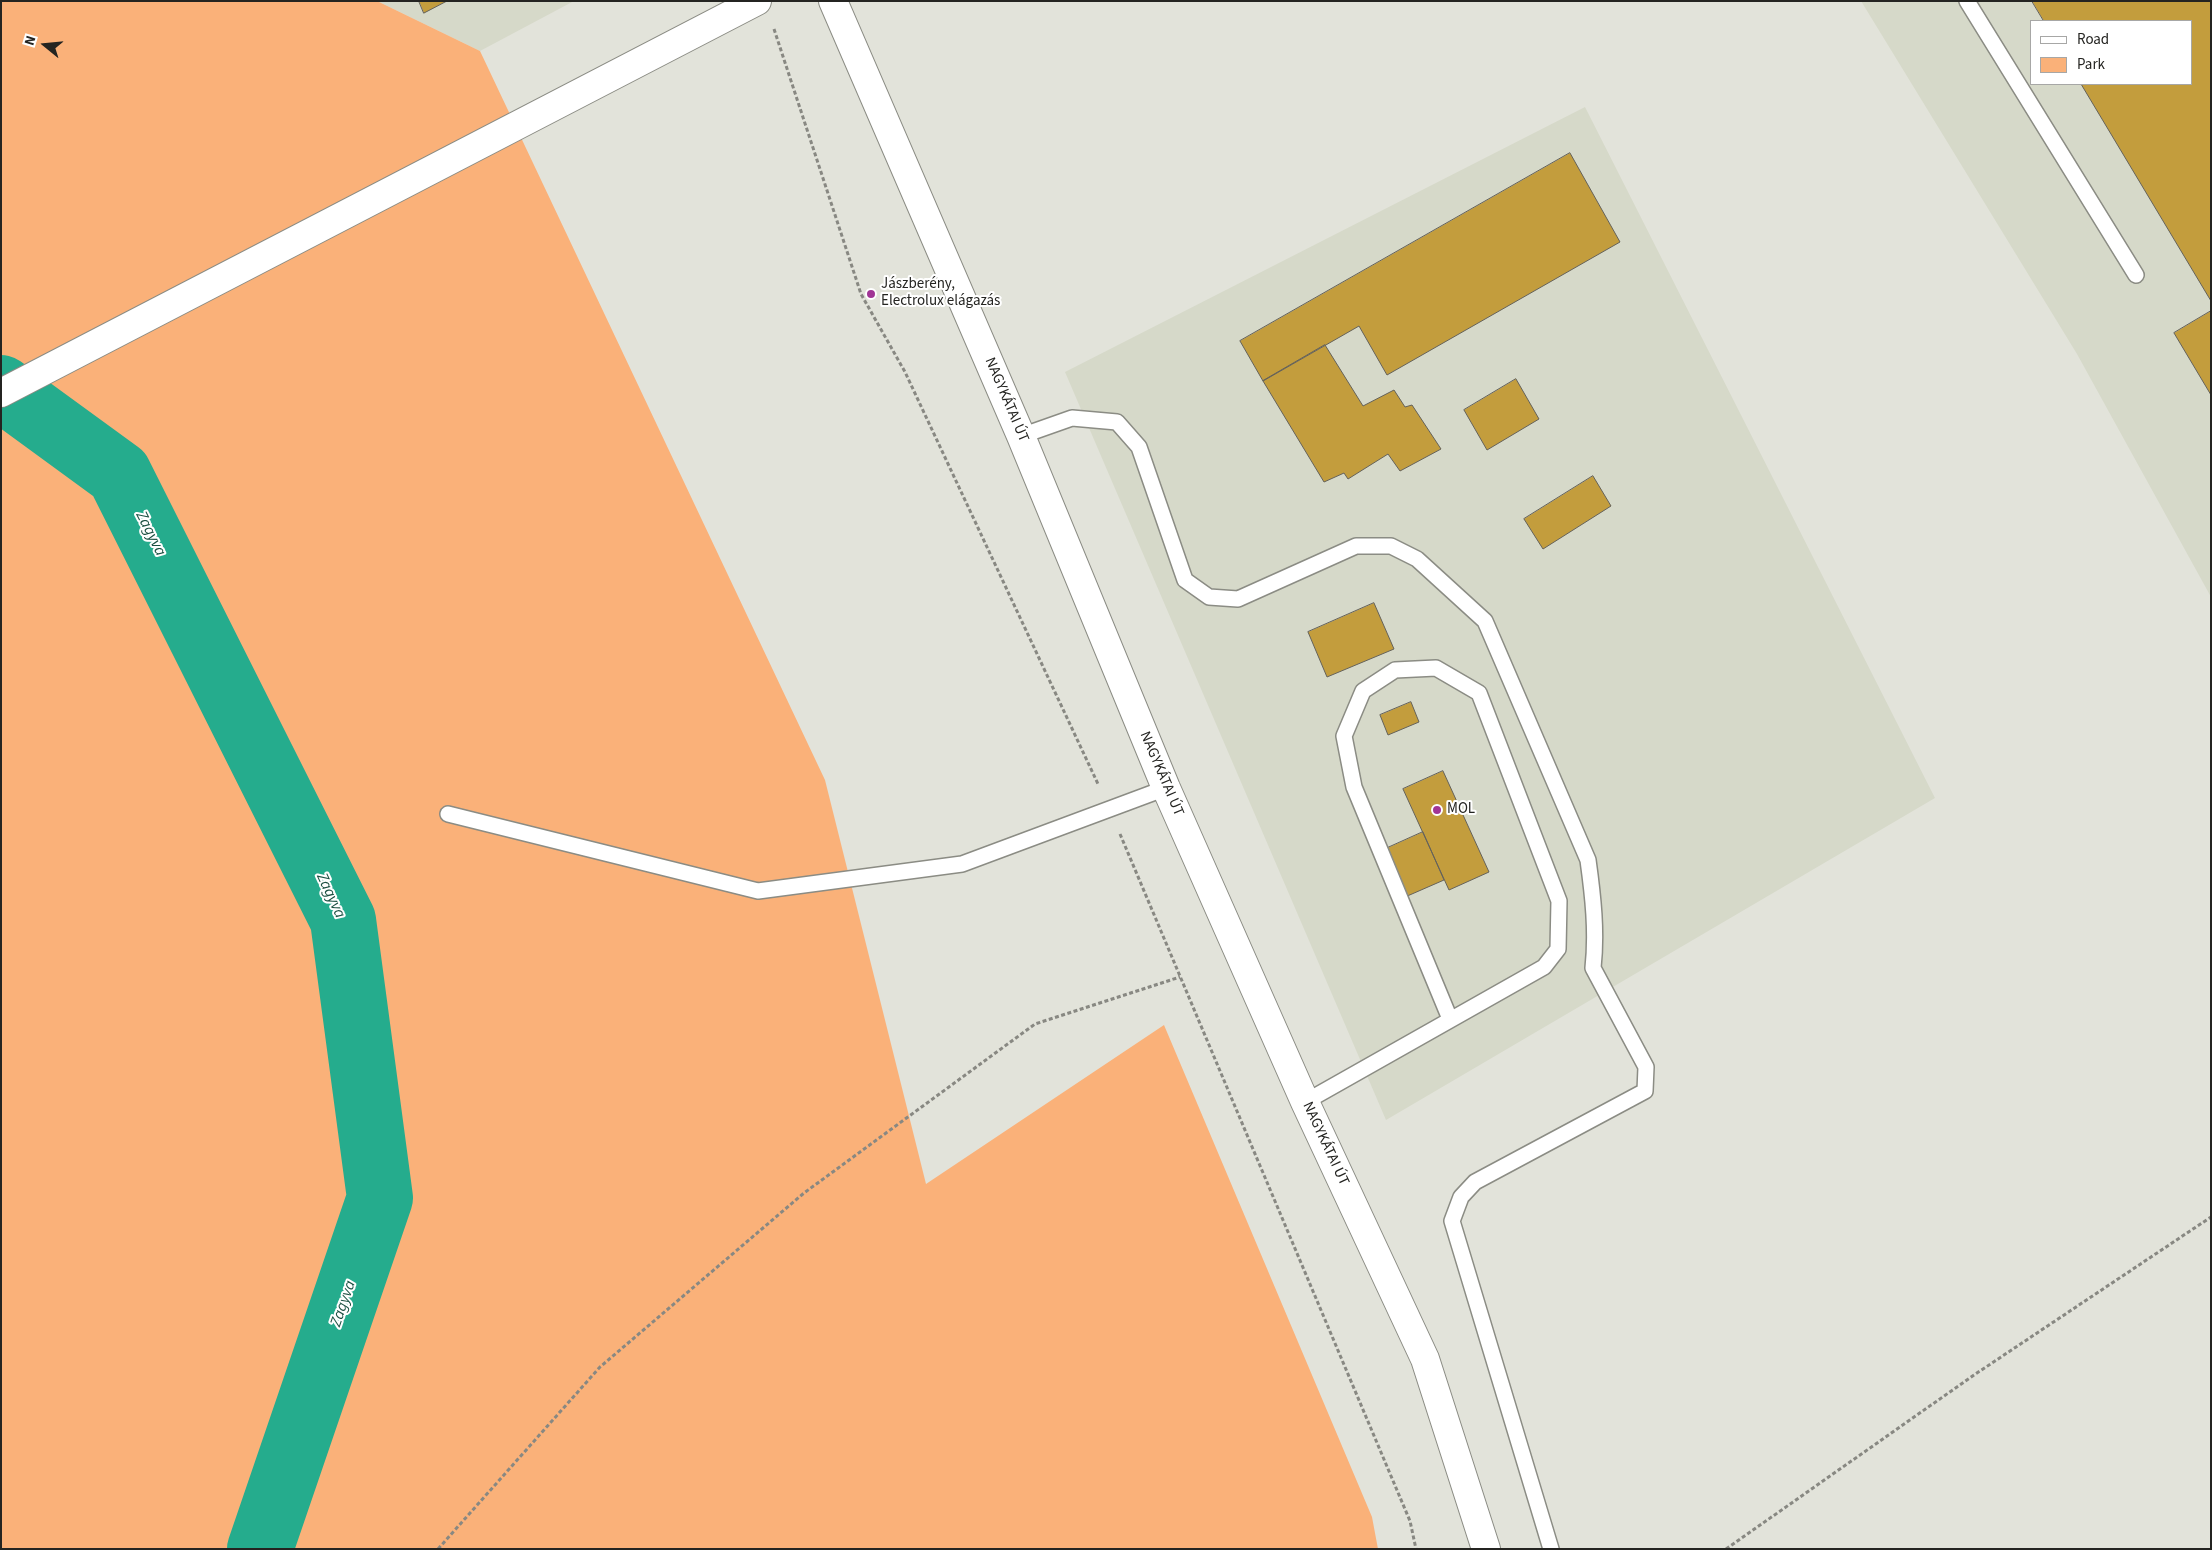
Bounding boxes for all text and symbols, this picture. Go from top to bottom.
north arrow [20,20,70,70]
legend [2030,20,2192,85]
text: Road [2077,29,2109,50]
text: N [20,33,42,48]
text: Park [2077,54,2105,75]
place label: Jászberény, Electrolux elágazás [881,276,1000,311]
marker: Jászberény, Electrolux elágazás [865,288,877,300]
street label: NAGYKÁTAI ÚT [980,355,1032,445]
water label: Zagyva [131,508,169,560]
street label: NAGYKÁTAI ÚT [1135,729,1187,819]
place label: MOL [1447,801,1475,819]
marker: MOL [1431,804,1443,816]
water label: Zagyva [311,870,349,922]
street label: NAGYKÁTAI ÚT [1298,1099,1352,1189]
water label: Zagyva [327,1278,361,1330]

